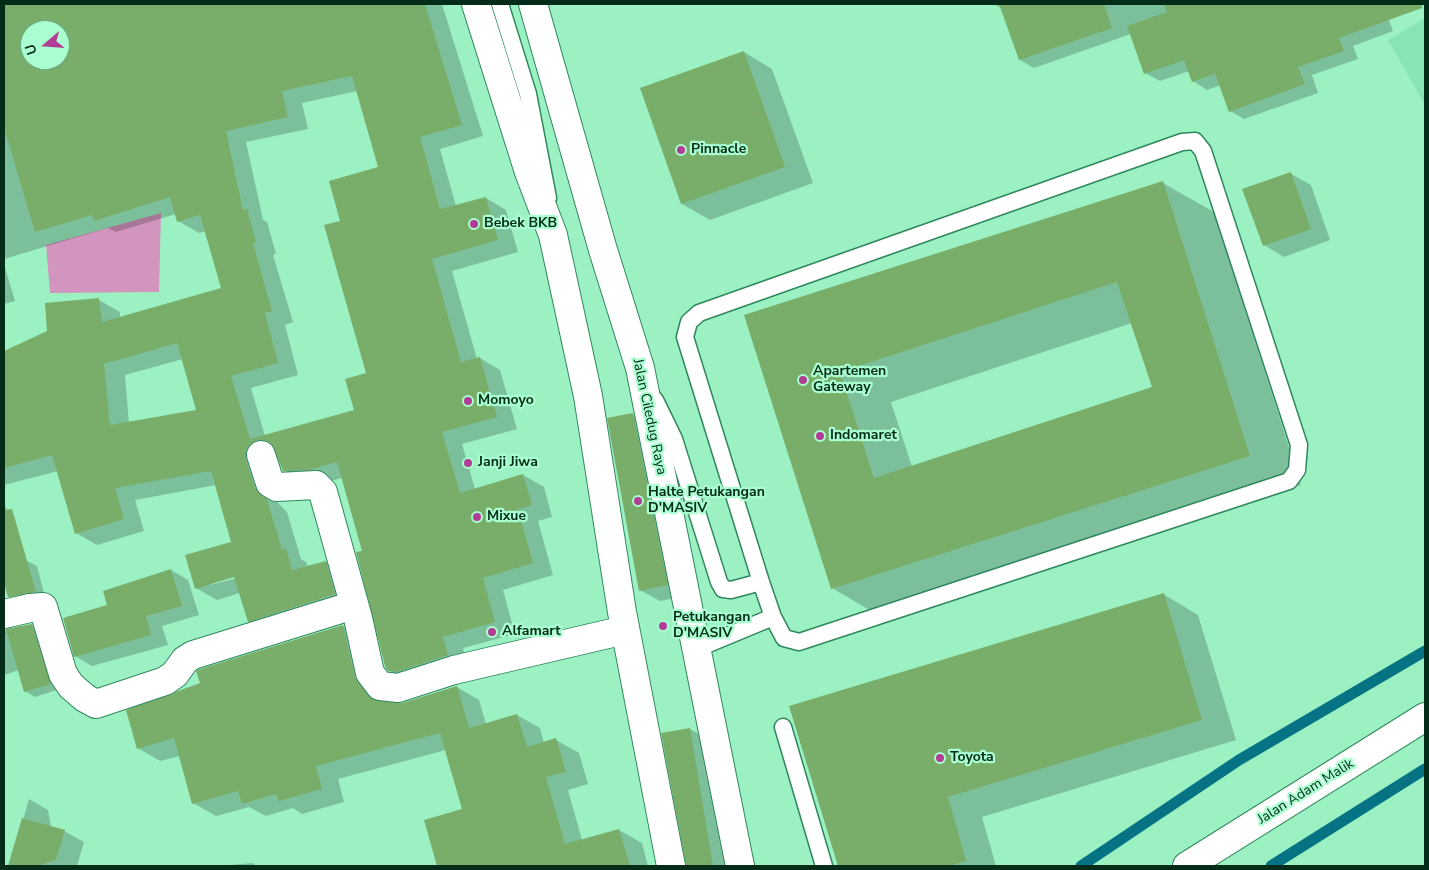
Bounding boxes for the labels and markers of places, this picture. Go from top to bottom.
place label: Pinnacle [691,142,746,158]
marker: Pinnacle [675,144,687,156]
place label: Bebek BKB [484,216,557,232]
marker: Bebek BKB [468,218,480,230]
place label: Apartemen Gateway [813,364,886,397]
marker: Apartemen Gateway [797,374,809,386]
place label: Momoyo [478,393,534,409]
marker: Momoyo [462,395,474,407]
place label: Indomaret [830,428,897,444]
marker: Indomaret [814,430,826,442]
place label: Janji Jiwa [478,455,538,471]
marker: Janji Jiwa [462,457,474,469]
place label: Halte Petukangan D'MASIV [648,485,765,518]
marker: Halte Petukangan D'MASIV [632,495,644,507]
place label: Mixue [487,509,526,525]
marker: Mixue [471,511,483,523]
place label: Petukangan D'MASIV [673,610,750,642]
marker: Petukangan D'MASIV [657,620,669,632]
place label: Alfamart [502,624,561,640]
marker: Alfamart [486,626,498,638]
place label: Toyota [950,750,994,766]
marker: Toyota [934,752,946,764]

